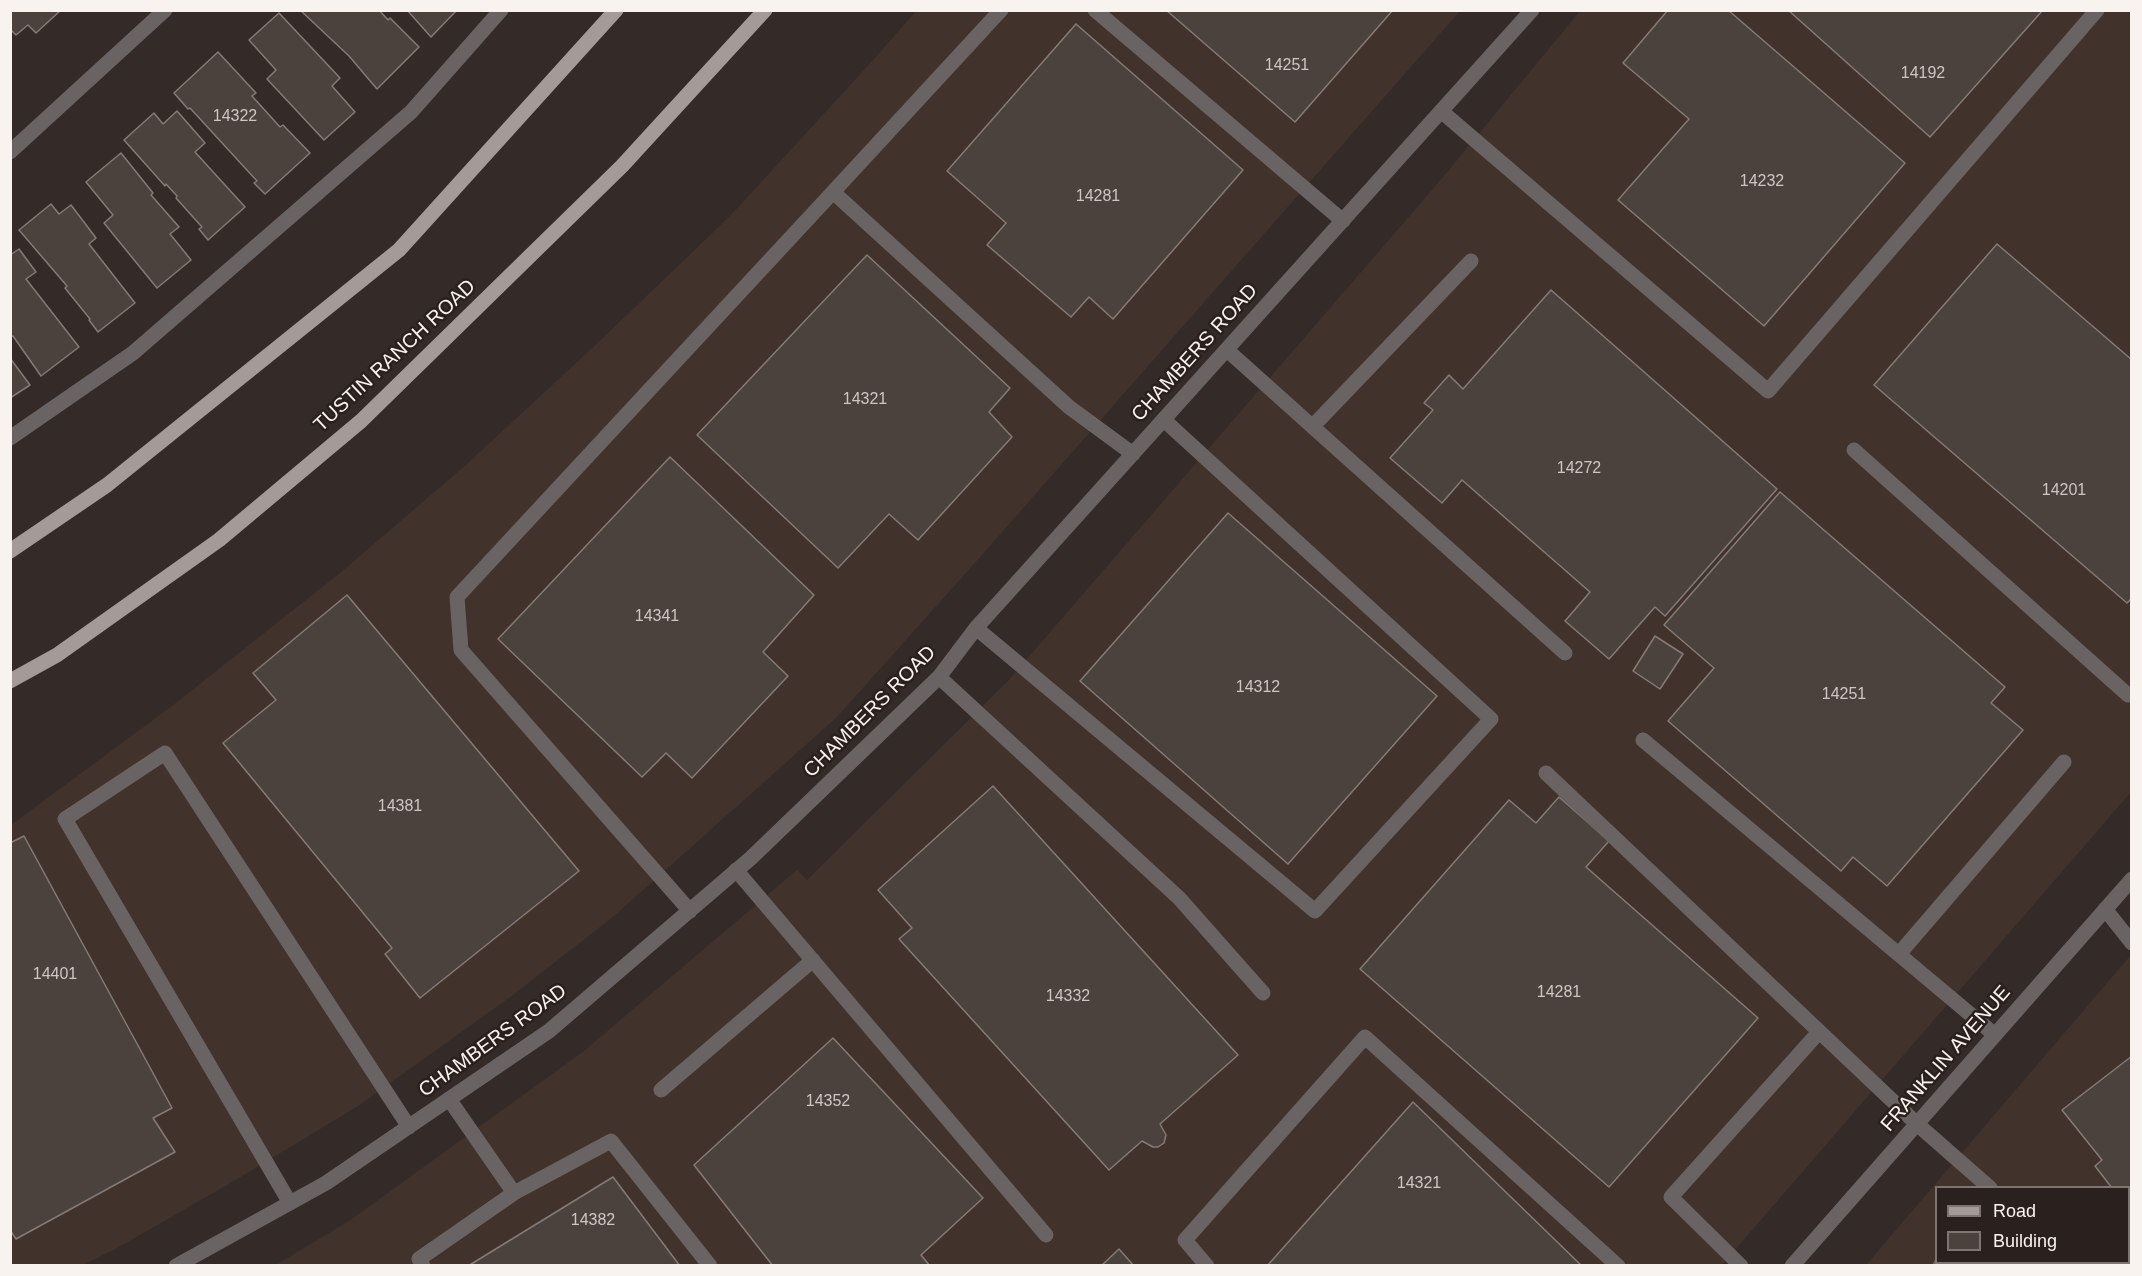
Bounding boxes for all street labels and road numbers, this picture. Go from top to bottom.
street label: TUSTIN RANCH ROAD [309,275,481,437]
street label: CHAMBERS ROAD [1127,279,1263,427]
street label: CHAMBERS ROAD [799,641,941,783]
street label: CHAMBERS ROAD [414,979,572,1103]
street label: FRANKLIN AVENUE [1876,981,2016,1137]

